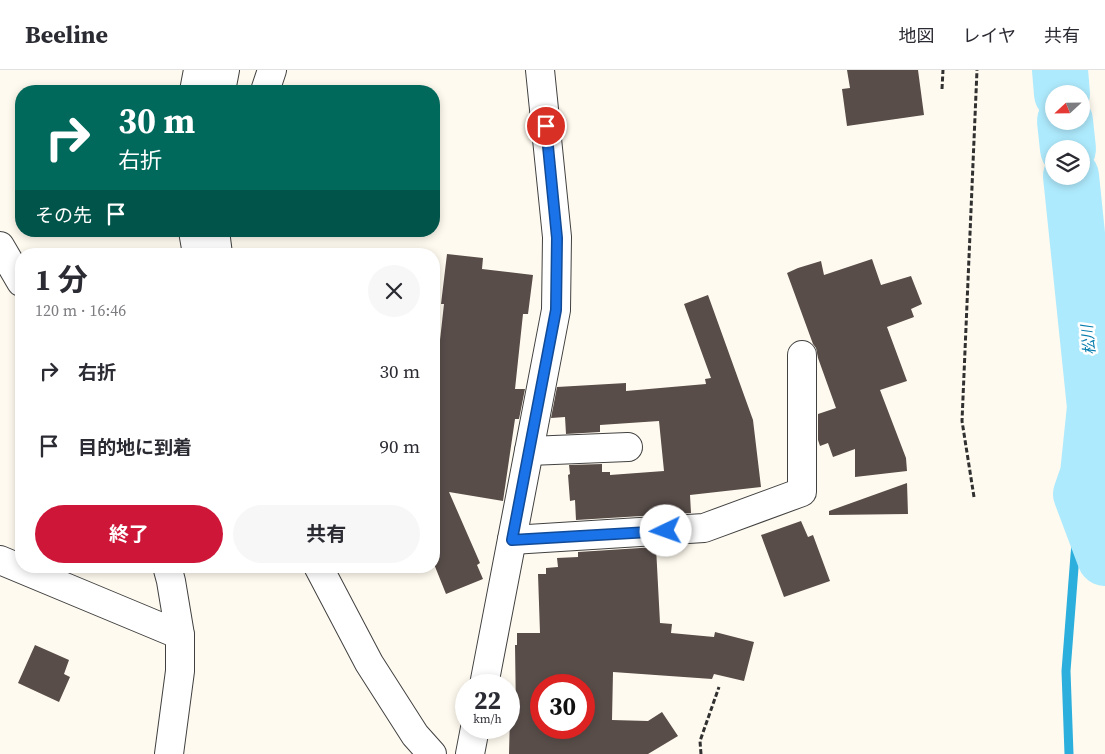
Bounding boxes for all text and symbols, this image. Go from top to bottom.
text: Beeline [25,18,108,51]
text: 地図 [899,23,935,48]
text: レイヤ [963,23,1016,48]
text: 共有 [1044,23,1080,48]
north arrow [1045,85,1090,130]
map controls [1045,85,1090,185]
text: 30 m [118,97,195,145]
icon: right [35,105,100,170]
pin [525,105,567,147]
icon: arrive [532,112,560,140]
button: layers [1045,140,1090,185]
text: 右折 [118,145,162,175]
icon: arrive [102,200,130,228]
text: その先 [35,202,92,228]
text: 1 分 [35,259,88,300]
button: close [368,265,420,317]
text: 120 m · 16:46 [35,299,126,321]
water label: 松川 [1076,322,1100,356]
icon: right [35,357,63,385]
text: 30 m [379,358,420,384]
text: 右折 [78,359,116,385]
icon: arrive [35,432,63,460]
text: 90 m [379,433,420,459]
text: 目的地に到着 [78,434,192,460]
position arrow [639,504,691,556]
button: 終了 [35,505,223,563]
button: 共有 [233,505,420,563]
speed limit sign: 30 [530,674,595,739]
text: 22 [474,683,501,717]
text: km/h [473,711,502,727]

